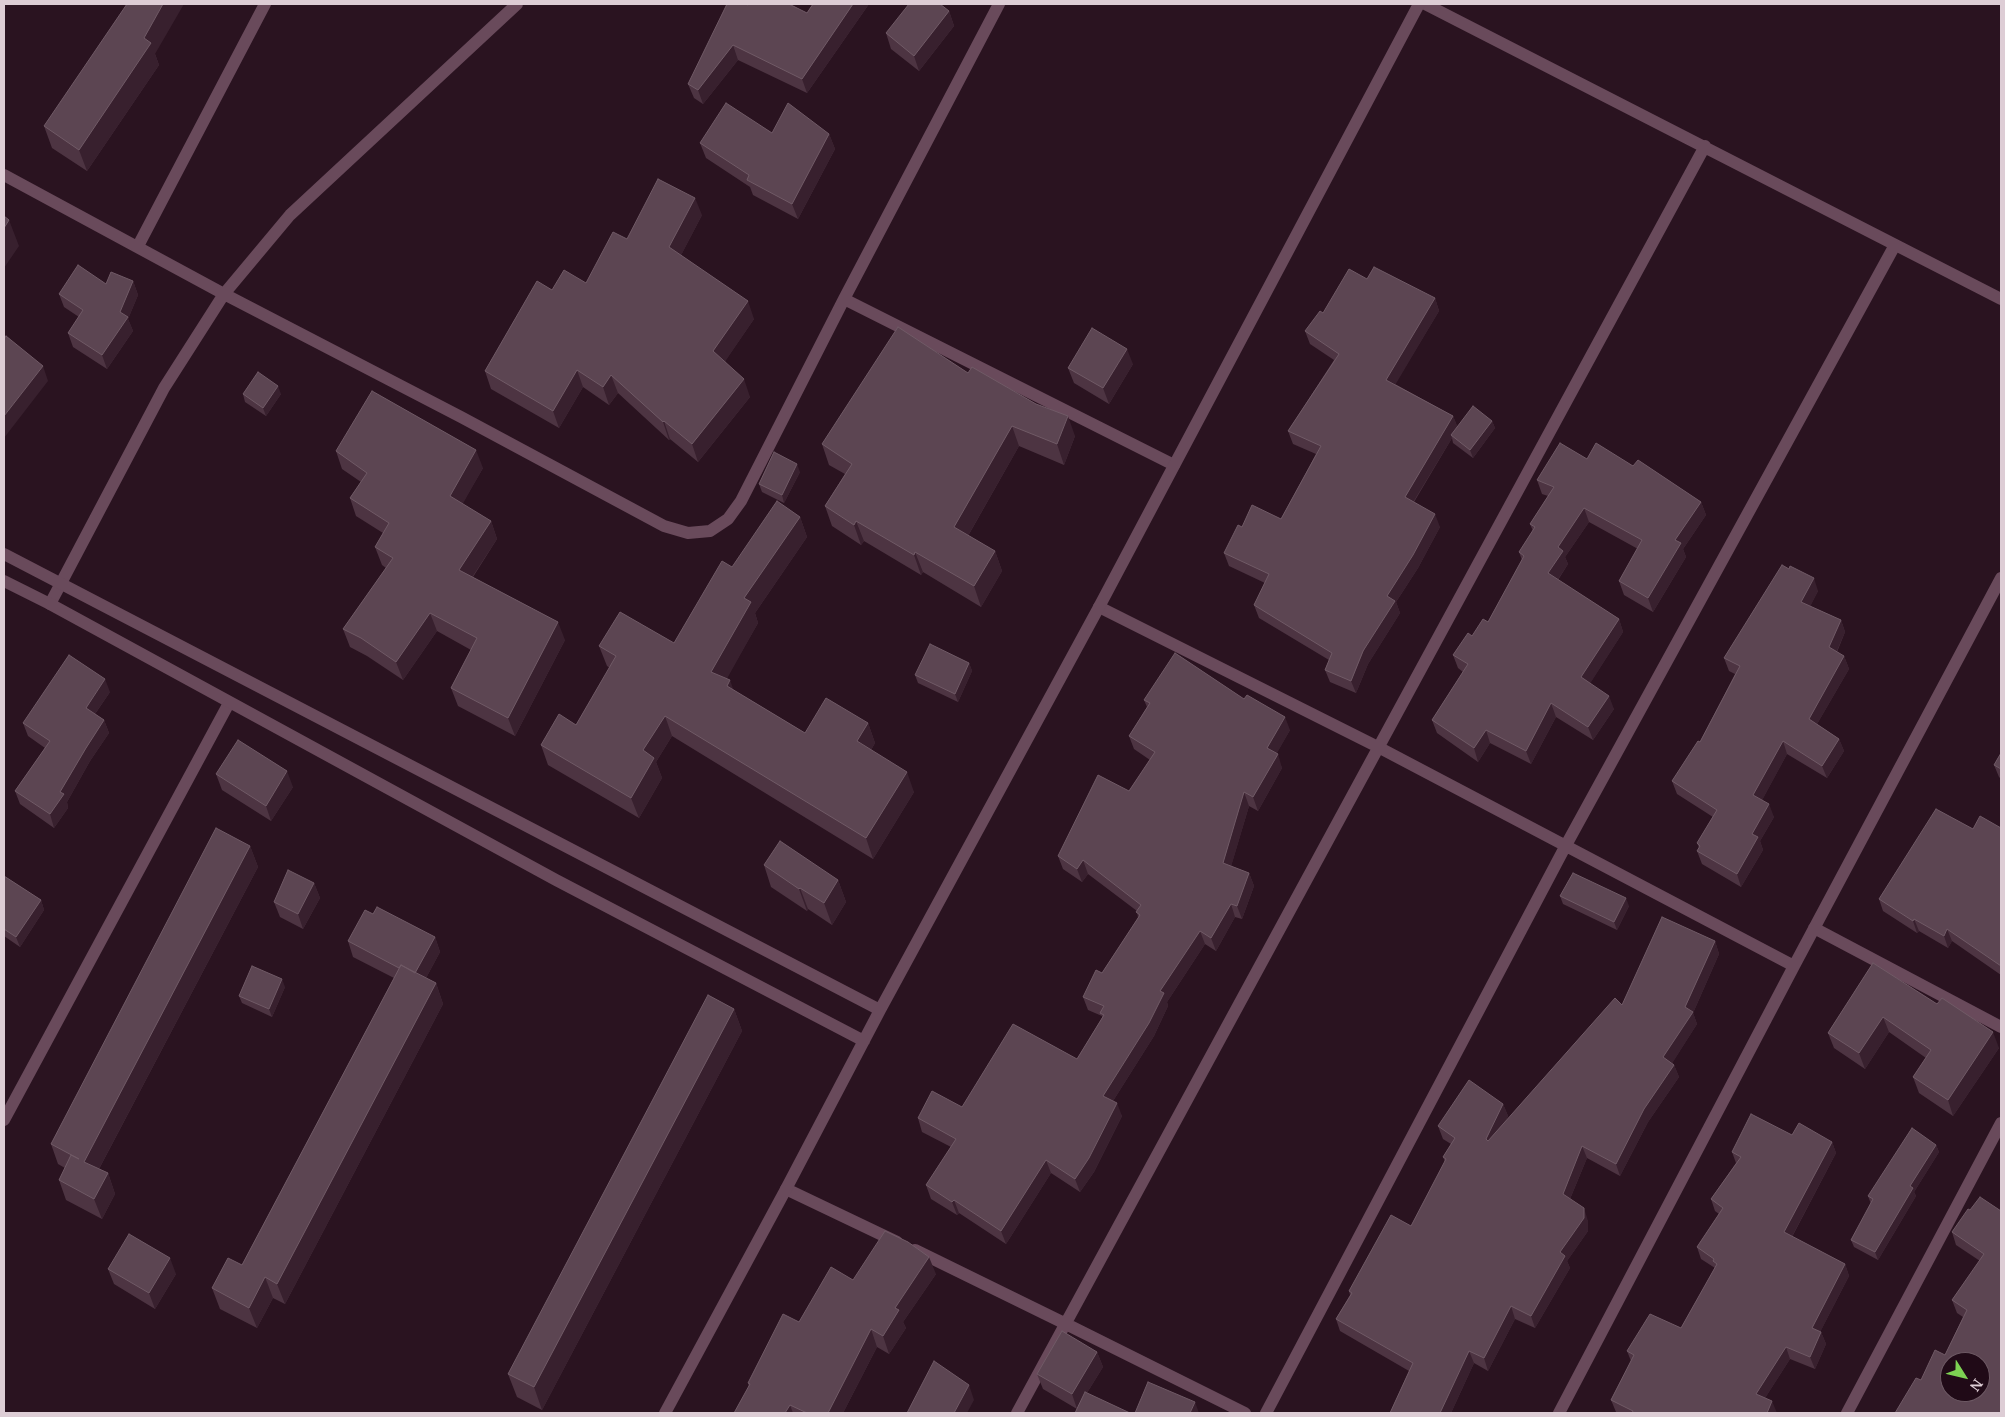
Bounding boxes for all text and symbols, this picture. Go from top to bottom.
north arrow [1940,1352,1990,1402]
text: N [1966,1375,1988,1396]

